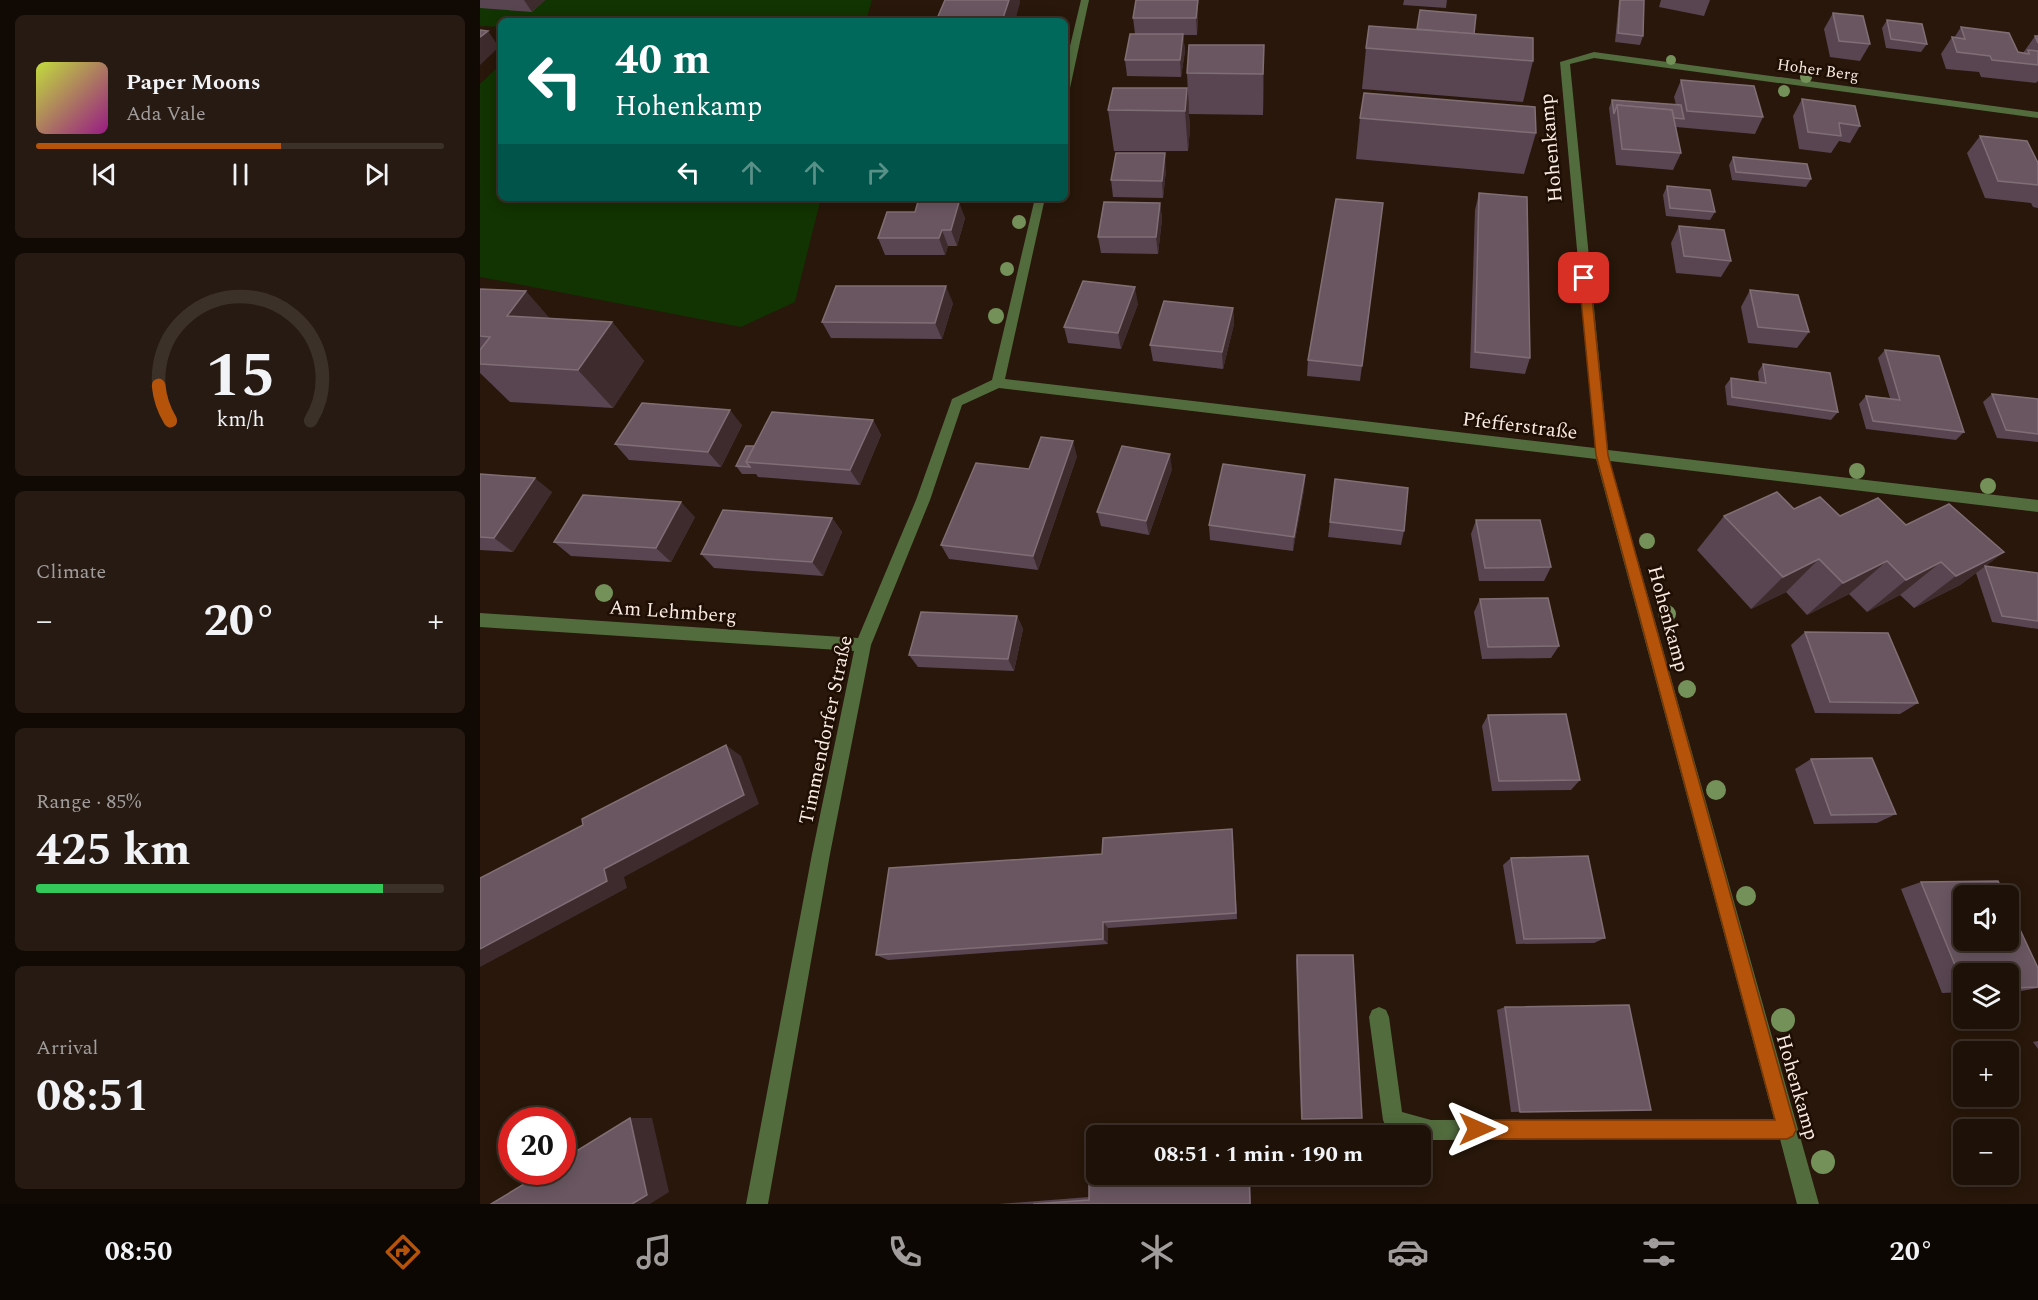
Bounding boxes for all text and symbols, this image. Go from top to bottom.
text: 40 m [615,29,710,92]
icon: left [516,42,594,120]
street label: Hoher Berg [1775,52,1861,88]
text: Paper Moons [126,66,261,99]
text: Hohenkamp [615,86,762,128]
street label: Hohenkamp [1531,92,1571,204]
text: Ada Vale [126,99,206,129]
icon: left [672,156,705,189]
icon: ahead [735,156,768,189]
icon: ahead [798,156,831,189]
icon: right [861,156,894,189]
icon: previous [88,158,121,191]
icon: pause [224,158,257,191]
icon: next [360,158,393,191]
pin [1558,252,1609,303]
icon: arrive [1567,261,1600,294]
text: 15 [205,329,275,424]
text: km/h [216,404,264,437]
street label: Pfefferstraße [1461,404,1579,448]
text: Climate [36,557,106,587]
street label: Hohenkamp [1639,562,1697,676]
text: 20° [204,587,277,656]
street label: Am Lehmberg [608,593,738,631]
text: − [36,596,53,646]
text: + [428,596,444,646]
street label: Timmendorfer Straße [791,633,861,827]
text: Range · 85% [36,787,141,817]
text: 425 km [36,816,191,885]
map controls [1953,885,2019,1185]
button: sound [1953,885,2019,951]
button: layers [1953,963,2019,1029]
street label: Hohenkamp [1768,1030,1826,1144]
text: Arrival [36,1033,98,1063]
button: + [1953,1041,2019,1107]
text: 08:51 [36,1062,149,1131]
position arrow [1445,1097,1509,1161]
speed limit sign: 20 [498,1107,576,1185]
button: − [1953,1119,2019,1185]
text: 08:51 · 1 min · 190 m [1154,1138,1363,1171]
text: 08:50 [105,1231,172,1273]
icon: directions [382,1231,424,1273]
icon: music [633,1231,675,1273]
icon: phone [884,1231,926,1273]
icon: climate [1136,1231,1178,1273]
icon: car [1387,1231,1429,1273]
icon: filters [1638,1231,1680,1273]
text: 20° [1890,1231,1933,1273]

